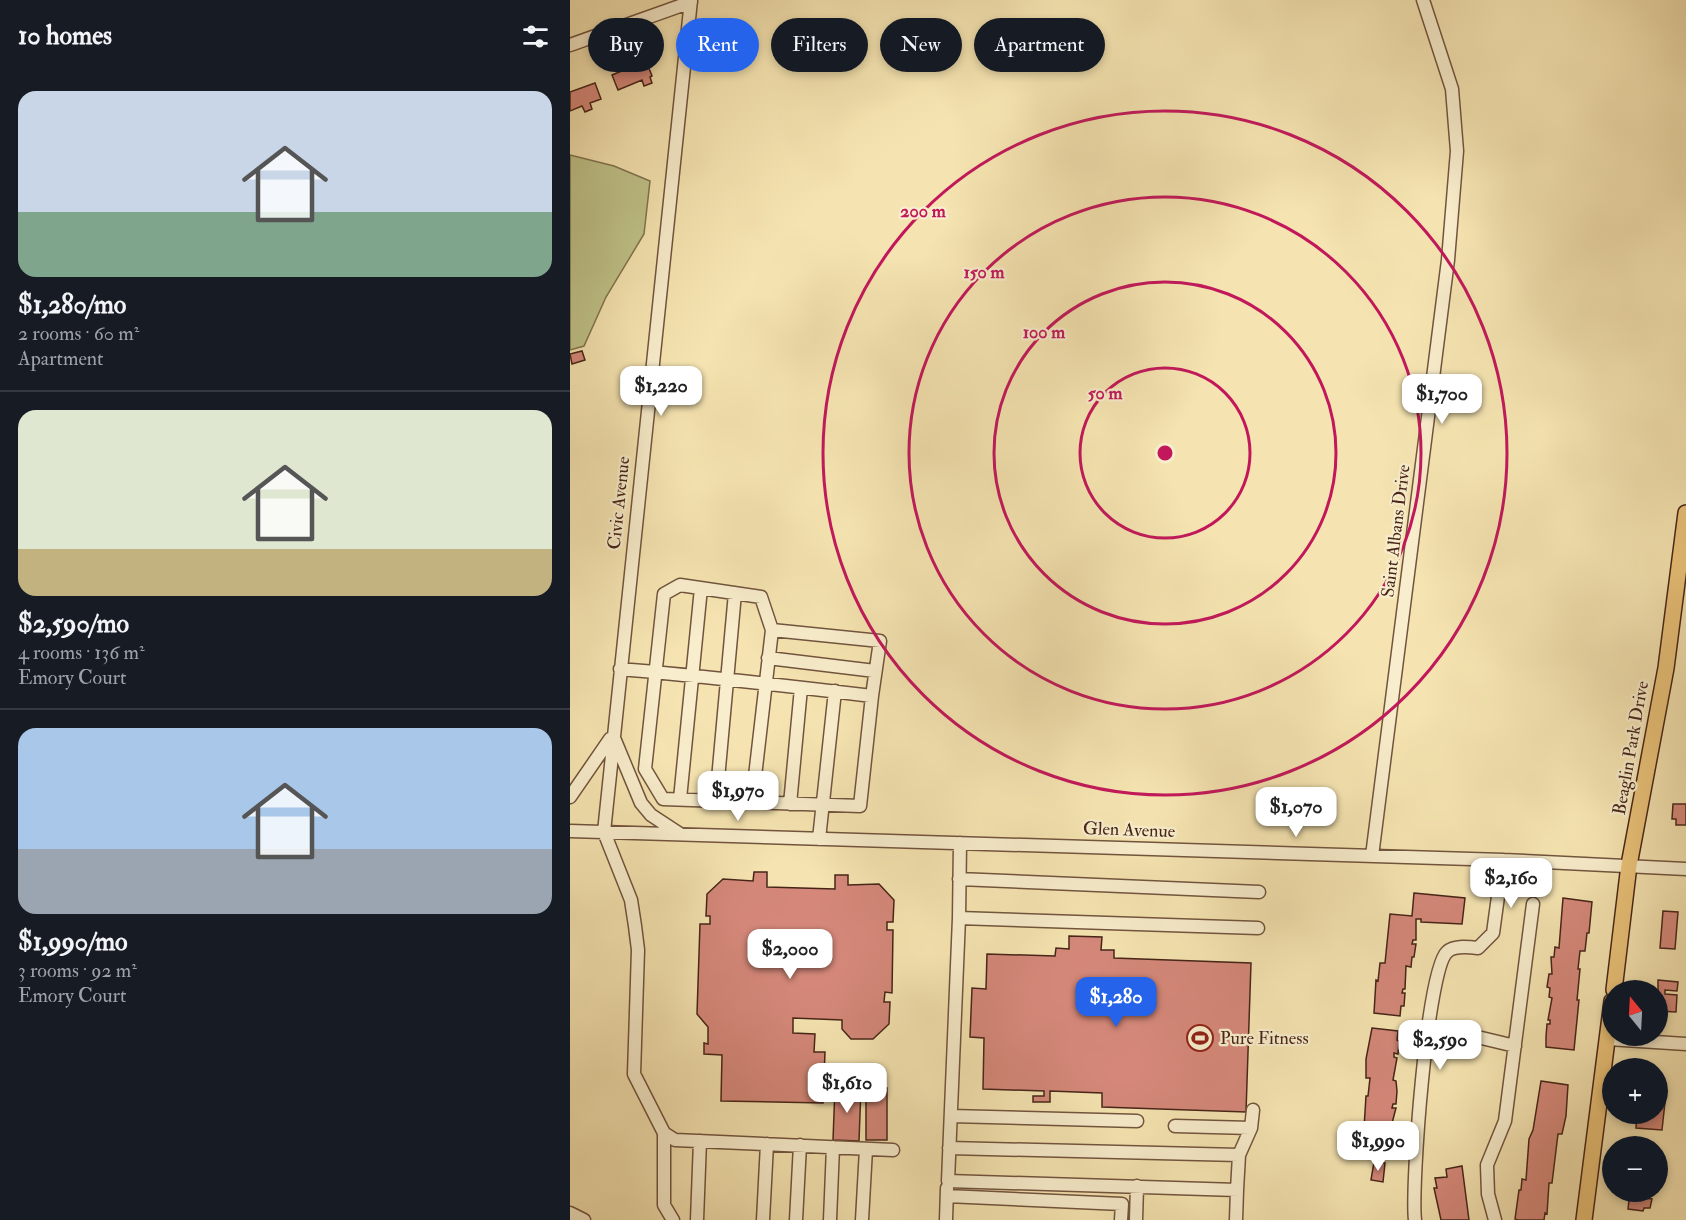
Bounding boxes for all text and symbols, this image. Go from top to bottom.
chip: Buy [588,18,664,72]
chip: Rent [676,18,759,72]
chip: Filters [771,18,868,72]
chip: New [880,18,962,72]
chip: Apartment [974,18,1105,72]
text: 10 homes [18,20,112,52]
icon: filters [519,20,552,53]
icon: home [231,130,339,238]
text: 200 m [900,200,947,223]
text: 150 m [963,261,1006,284]
text: $1,280/mo [18,289,126,321]
text: 2 rooms · 60 m² [18,321,139,346]
text: 100 m [1023,321,1066,344]
text: Apartment [18,346,103,371]
pin: $1,220 [612,366,710,417]
text: $1,220 [634,373,688,398]
pin: $1,700 [1393,374,1491,425]
text: $1,700 [1416,381,1468,406]
text: 50 m [1088,382,1123,405]
centre of rings [1155,443,1175,463]
icon: home [231,449,339,557]
street label: Civic Avenue [603,455,635,551]
street label: Saint Albans Drive [1376,463,1416,599]
text: $2,590/mo [18,608,129,640]
text: 4 rooms · 136 m² [18,640,145,665]
text: Emory Court [18,665,127,690]
street label: Beaglin Park Drive [1608,679,1654,817]
icon: home [231,767,339,875]
pin: $1,970 [689,771,787,822]
text: $1,970 [712,778,764,803]
pin: $1,070 [1247,787,1345,838]
text: $1,070 [1270,794,1322,819]
street label: Glen Avenue [1082,817,1176,843]
pin: $2,160 [1462,858,1560,909]
text: $2,160 [1484,865,1538,890]
text: $1,990/mo [18,926,127,958]
pin: $2,000 [741,929,839,980]
text: $2,000 [762,936,818,961]
text: 3 rooms · 92 m² [18,958,137,983]
pin: $1,280 [1067,977,1165,1028]
north arrow [1602,980,1668,1046]
map controls [1602,980,1668,1202]
text: Emory Court [18,983,127,1008]
text: $1,280 [1090,984,1143,1009]
pin: $2,590 [1391,1020,1489,1071]
sports icon: Pure Fitness [1185,1023,1215,1053]
place label: Pure Fitness [1220,1027,1309,1050]
text: $2,590 [1412,1027,1468,1052]
button: + [1602,1058,1668,1124]
pin: $1,610 [798,1063,896,1114]
text: $1,610 [822,1070,872,1095]
pin: $1,990 [1329,1121,1427,1172]
text: $1,990 [1351,1128,1405,1153]
button: − [1602,1136,1668,1202]

